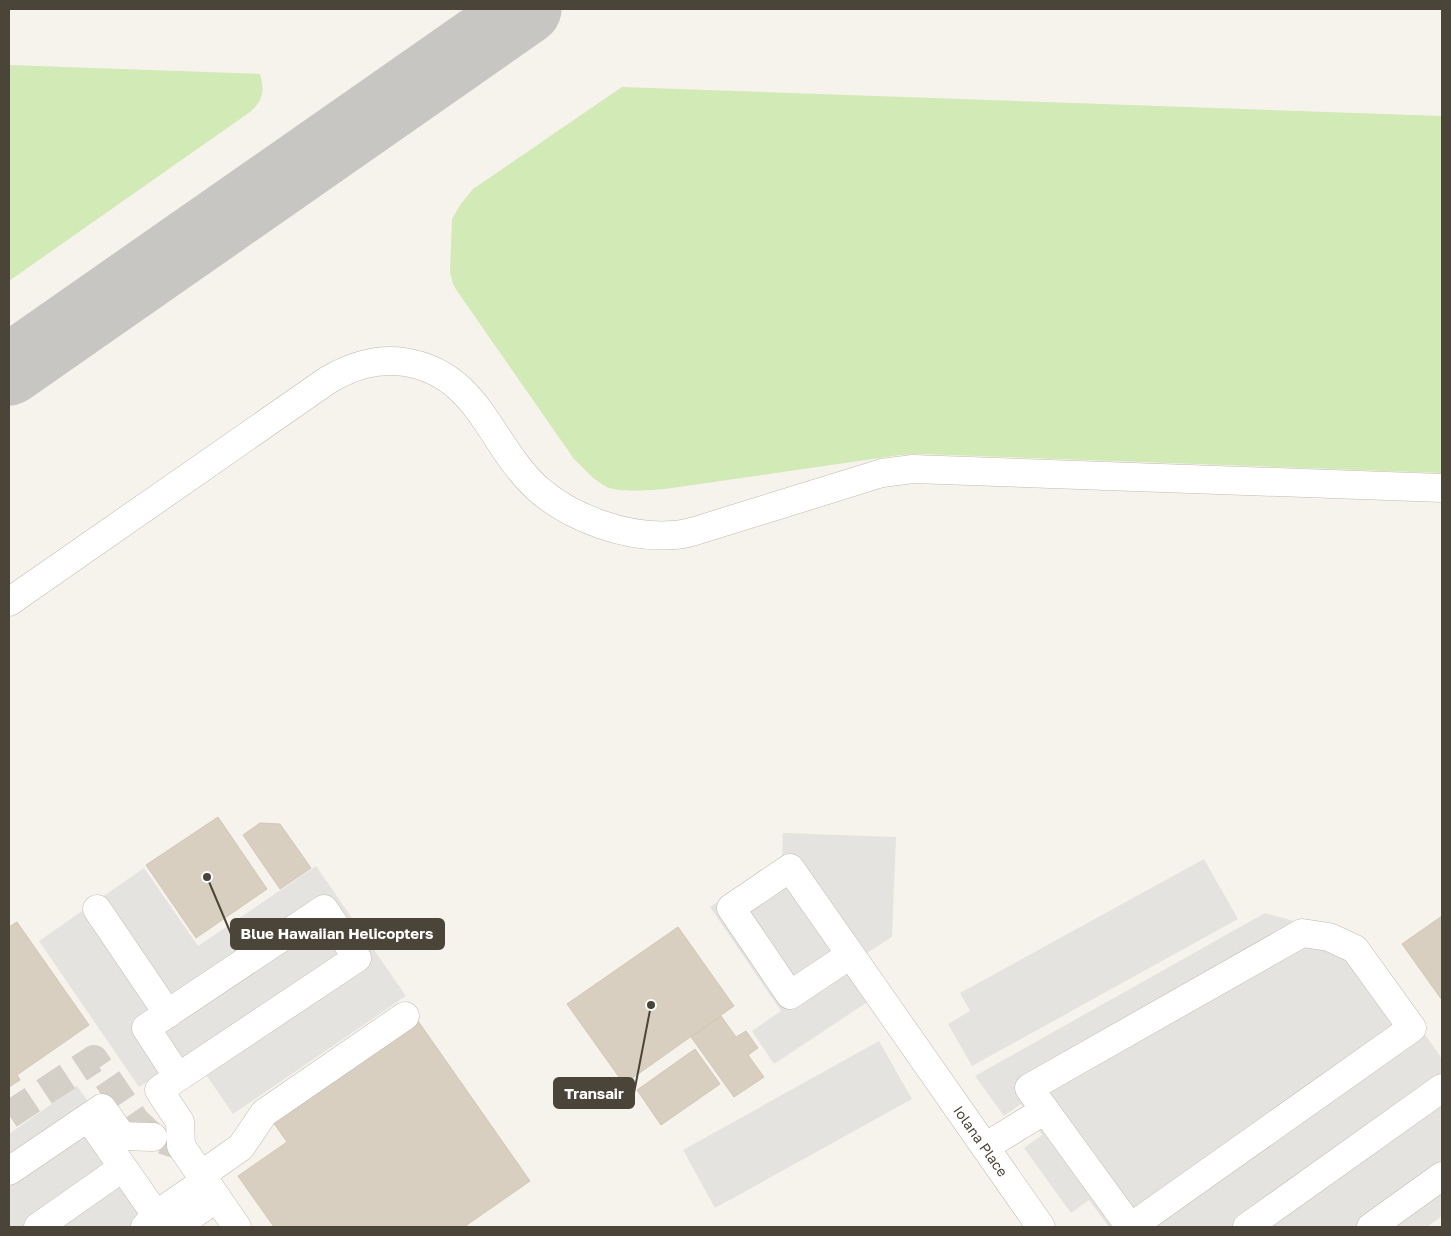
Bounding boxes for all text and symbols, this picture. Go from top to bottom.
callout: Blue Hawaiian Helicopters [231,919,444,949]
text: Blue Hawaiian Helicopters [241,924,433,942]
callout: Transair [554,1078,634,1108]
text: Transair [564,1084,624,1102]
street label: Iolana Place [950,1102,1012,1180]

